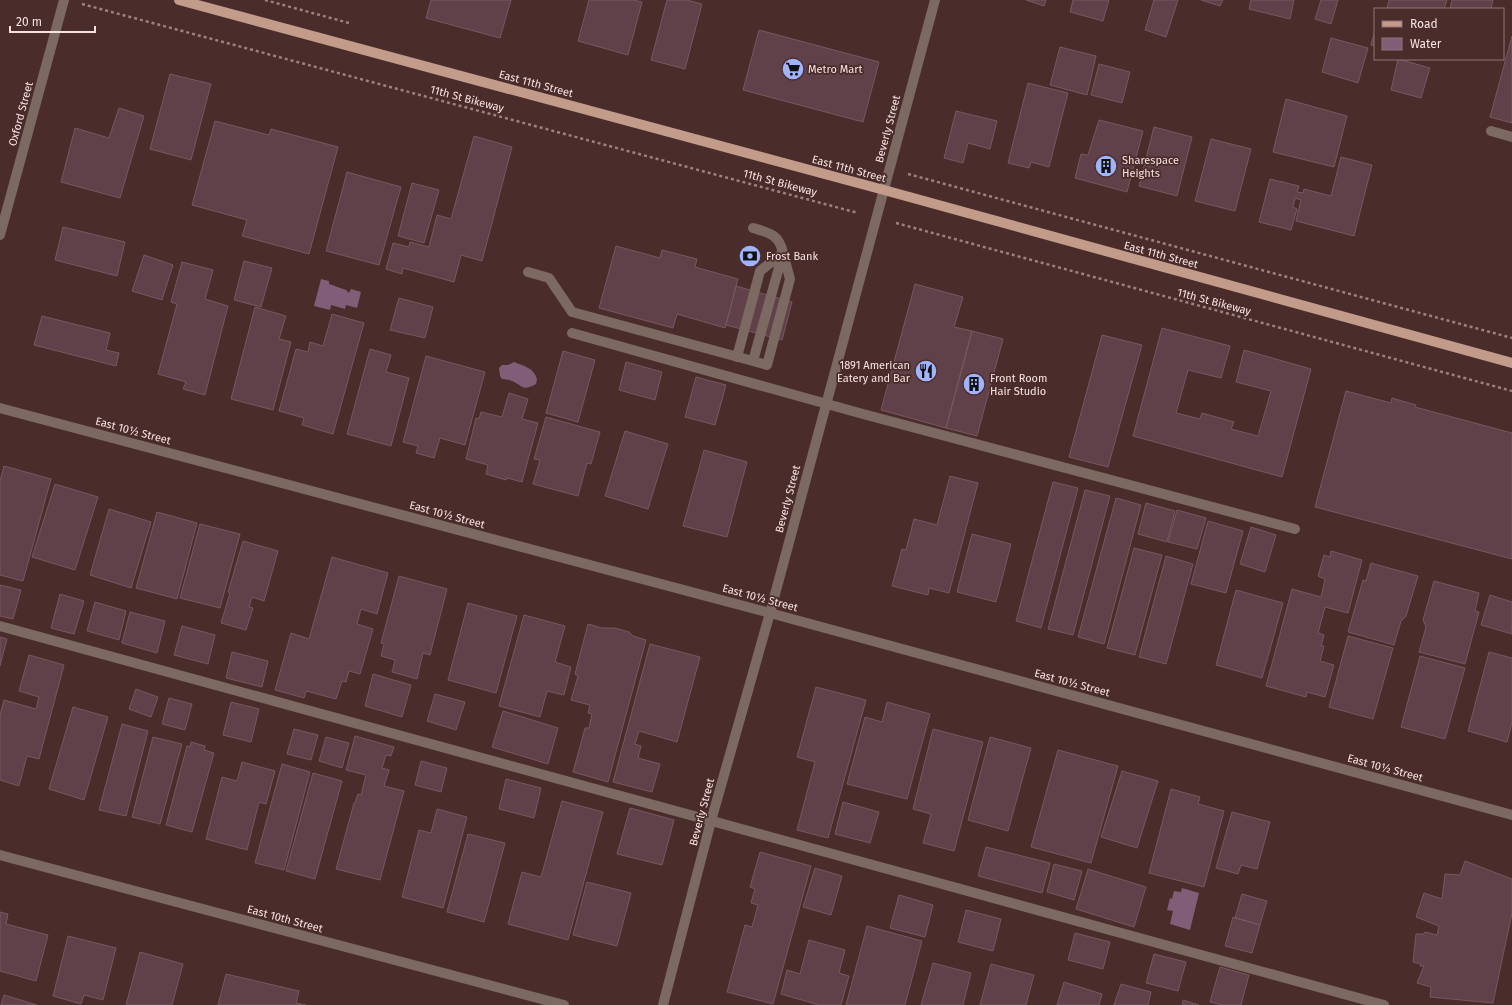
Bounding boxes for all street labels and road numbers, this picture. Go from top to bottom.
street label: East 11th Street [498,68,575,100]
street label: Oxford Street [6,80,36,148]
street label: 11th St Bikeway [429,83,506,115]
street label: Beverly Street [873,94,903,164]
street label: East 11th Street [811,153,888,185]
street label: 11th St Bikeway [742,167,819,199]
street label: East 11th Street [1123,239,1200,271]
street label: 11th St Bikeway [1176,286,1253,318]
street label: East 10½ Street [94,415,172,447]
street label: Beverly Street [773,464,803,534]
street label: East 10½ Street [408,499,486,531]
street label: East 10½ Street [721,582,799,614]
street label: East 10½ Street [1033,667,1111,699]
street label: East 10½ Street [1346,752,1424,784]
street label: Beverly Street [687,777,717,847]
street label: East 10th Street [246,903,324,935]

